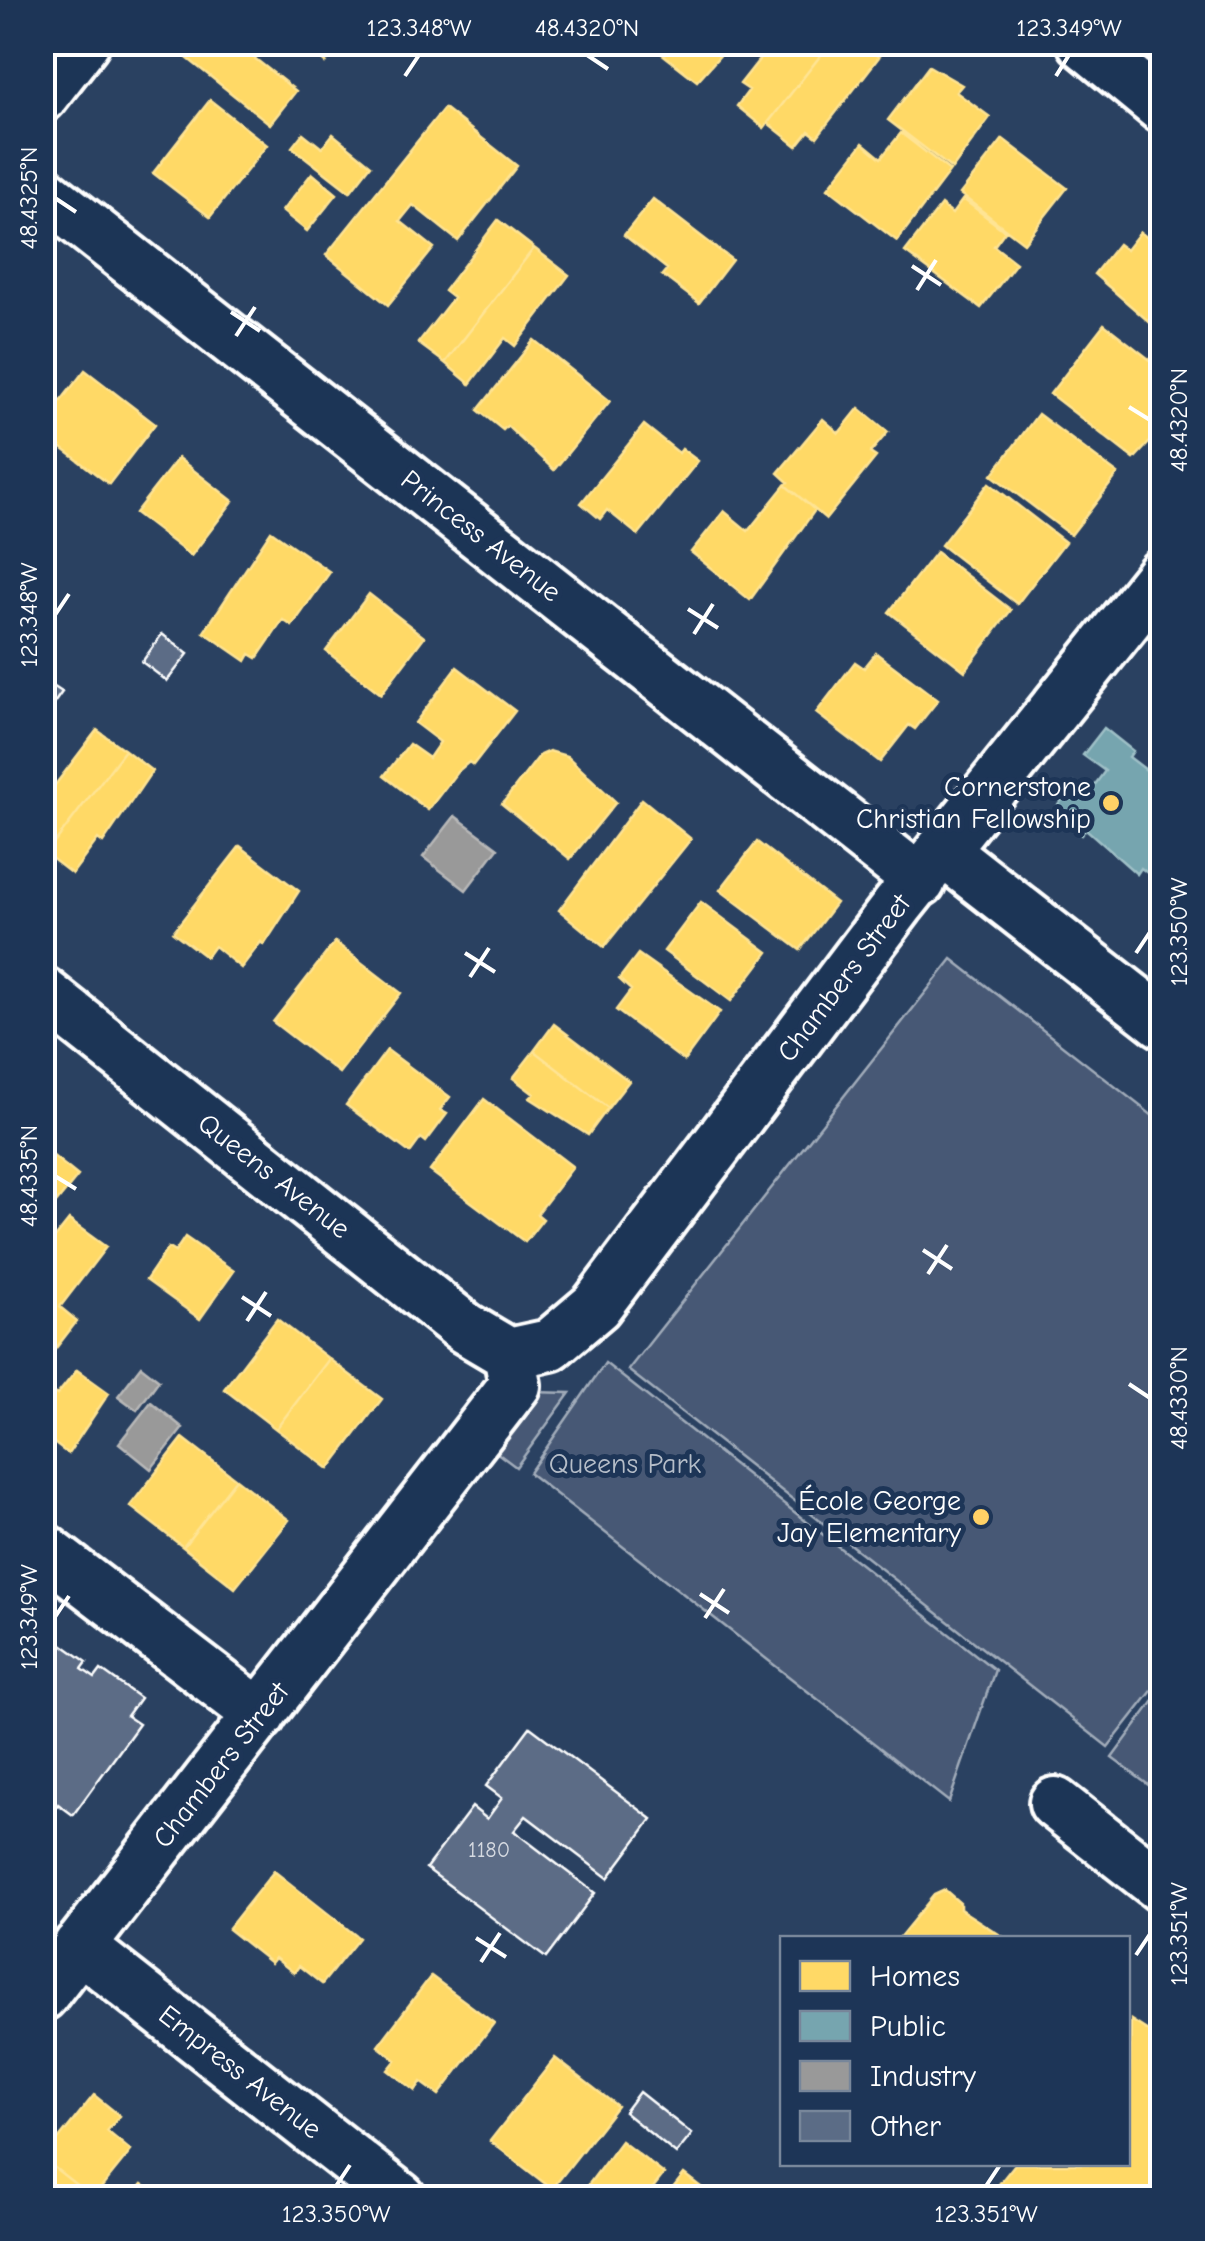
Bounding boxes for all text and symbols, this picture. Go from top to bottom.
text: 123.348°W [367,13,472,42]
text: 48.4320°N [535,13,639,42]
text: 123.349°W [1016,13,1122,42]
text: 48.4325°N [14,147,43,249]
text: 48.4320°N [1164,368,1193,472]
street label: Princess Avenue [395,464,567,608]
text: 123.348°W [14,562,43,667]
place label: Cornerstone Christian Fellowship [856,771,1091,835]
marker: Cornerstone Christian Fellowship [1100,792,1122,814]
text: 123.350°W [1164,877,1193,986]
street label: Chambers Street [771,887,918,1068]
street label: Queens Avenue [192,1107,356,1245]
text: 48.4335°N [14,1125,43,1227]
text: 48.4330°N [1164,1346,1193,1450]
park label: Queens Park [549,1448,702,1480]
place label: École George Jay Elementary [777,1484,961,1549]
marker: École George Jay Elementary [970,1506,992,1528]
text: 123.349°W [14,1564,43,1670]
street label: Chambers Street [147,1675,296,1854]
house number: 1180 [468,1837,510,1863]
text: 123.351°W [1164,1882,1193,1986]
legend [780,1936,1130,2166]
text: Homes [870,1959,960,1994]
street label: Empress Avenue [152,1999,328,2145]
text: Public [870,2009,946,2044]
text: Industry [870,2059,977,2094]
text: Other [870,2109,941,2144]
text: 123.350°W [282,2199,391,2228]
text: 123.351°W [934,2199,1038,2228]

